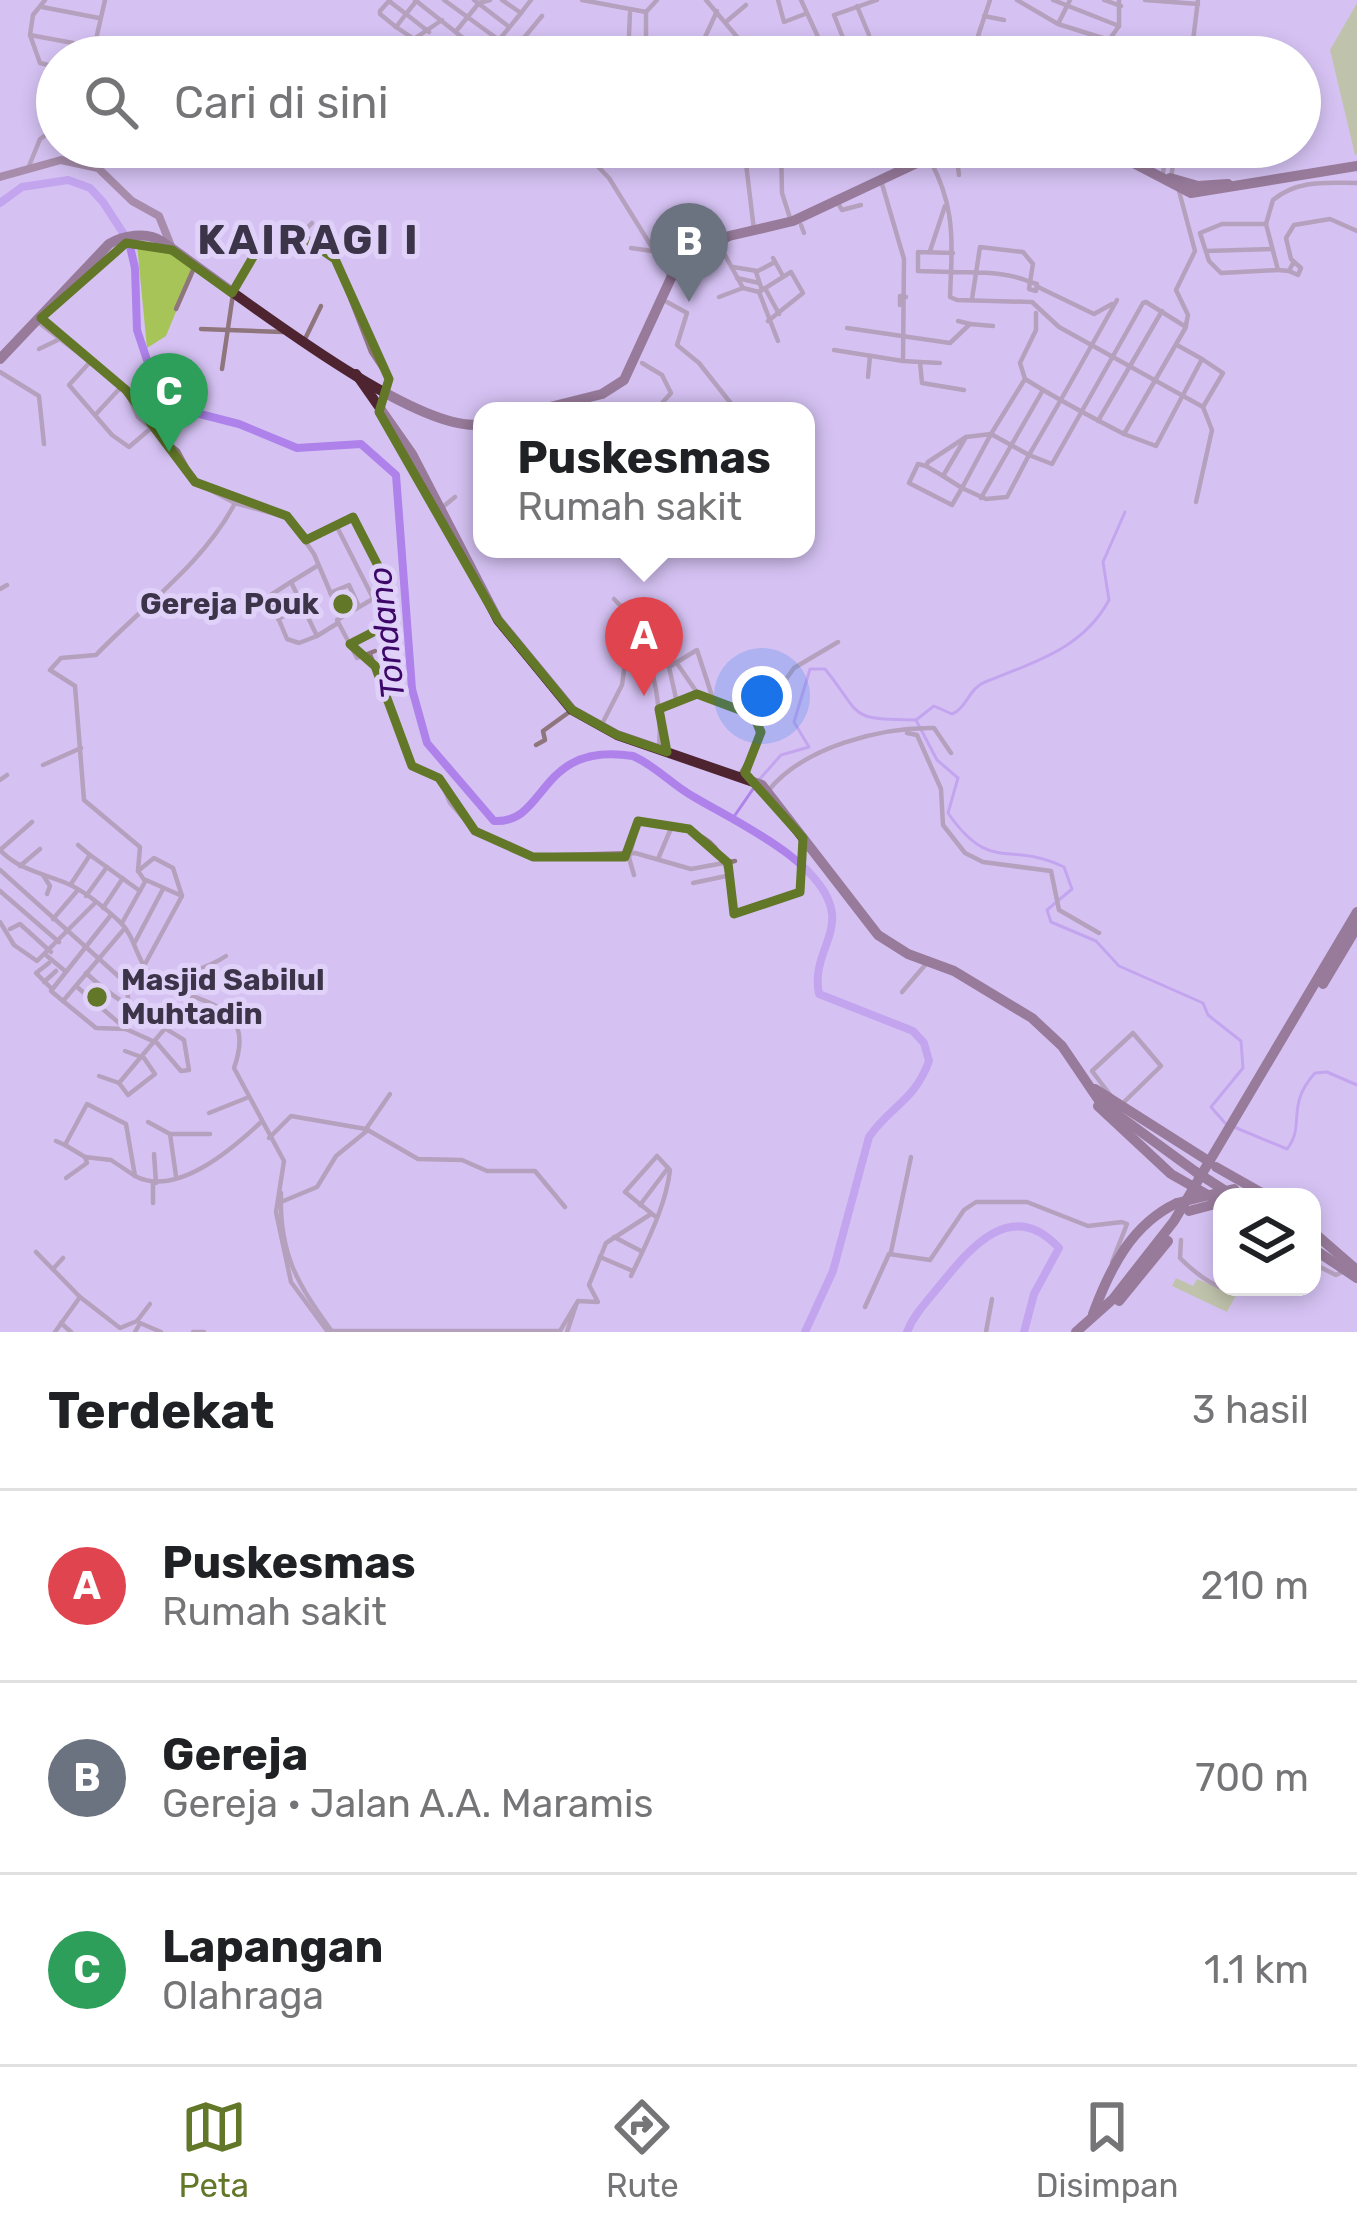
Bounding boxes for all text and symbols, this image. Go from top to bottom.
search box [36,36,1321,168]
icon: search [78,69,144,135]
text: Cari di sini [174,76,389,129]
pin: B [650,203,728,302]
district label: KAIRAGI I [197,215,421,265]
pin: C [130,353,208,452]
popup [473,402,815,558]
text: Puskesmas [517,431,771,484]
text: Rumah sakit [517,484,742,530]
water label: Tondano [360,565,412,701]
place label: Gereja Pouk [140,586,319,622]
marker: Gereja Pouk [330,591,356,617]
pin: A [605,597,683,696]
your location [732,666,792,726]
place label: Masjid Sabilul Muhtadin [121,962,325,1032]
marker: Masjid Sabilul Muhtadin [84,984,110,1010]
map controls [1213,1188,1321,1296]
button: layers [1213,1188,1321,1296]
text: Terdekat [48,1380,274,1441]
text: 3 hasil [1192,1387,1309,1433]
text: Puskesmas [162,1536,416,1589]
text: A [73,1563,101,1609]
text: 210 m [1200,1563,1309,1609]
text: Rumah sakit [162,1589,387,1635]
text: Gereja [162,1728,308,1781]
text: B [73,1755,101,1801]
text: 700 m [1195,1755,1309,1801]
text: Gereja · Jalan A.A. Maramis [162,1781,653,1827]
text: Lapangan [162,1920,383,1973]
text: C [73,1947,101,1993]
text: 1.1 km [1204,1947,1309,1993]
text: Olahraga [162,1973,324,2019]
tab: Peta [178,2094,249,2205]
tab: Rute [606,2094,679,2205]
tab: Disimpan [1036,2094,1179,2205]

